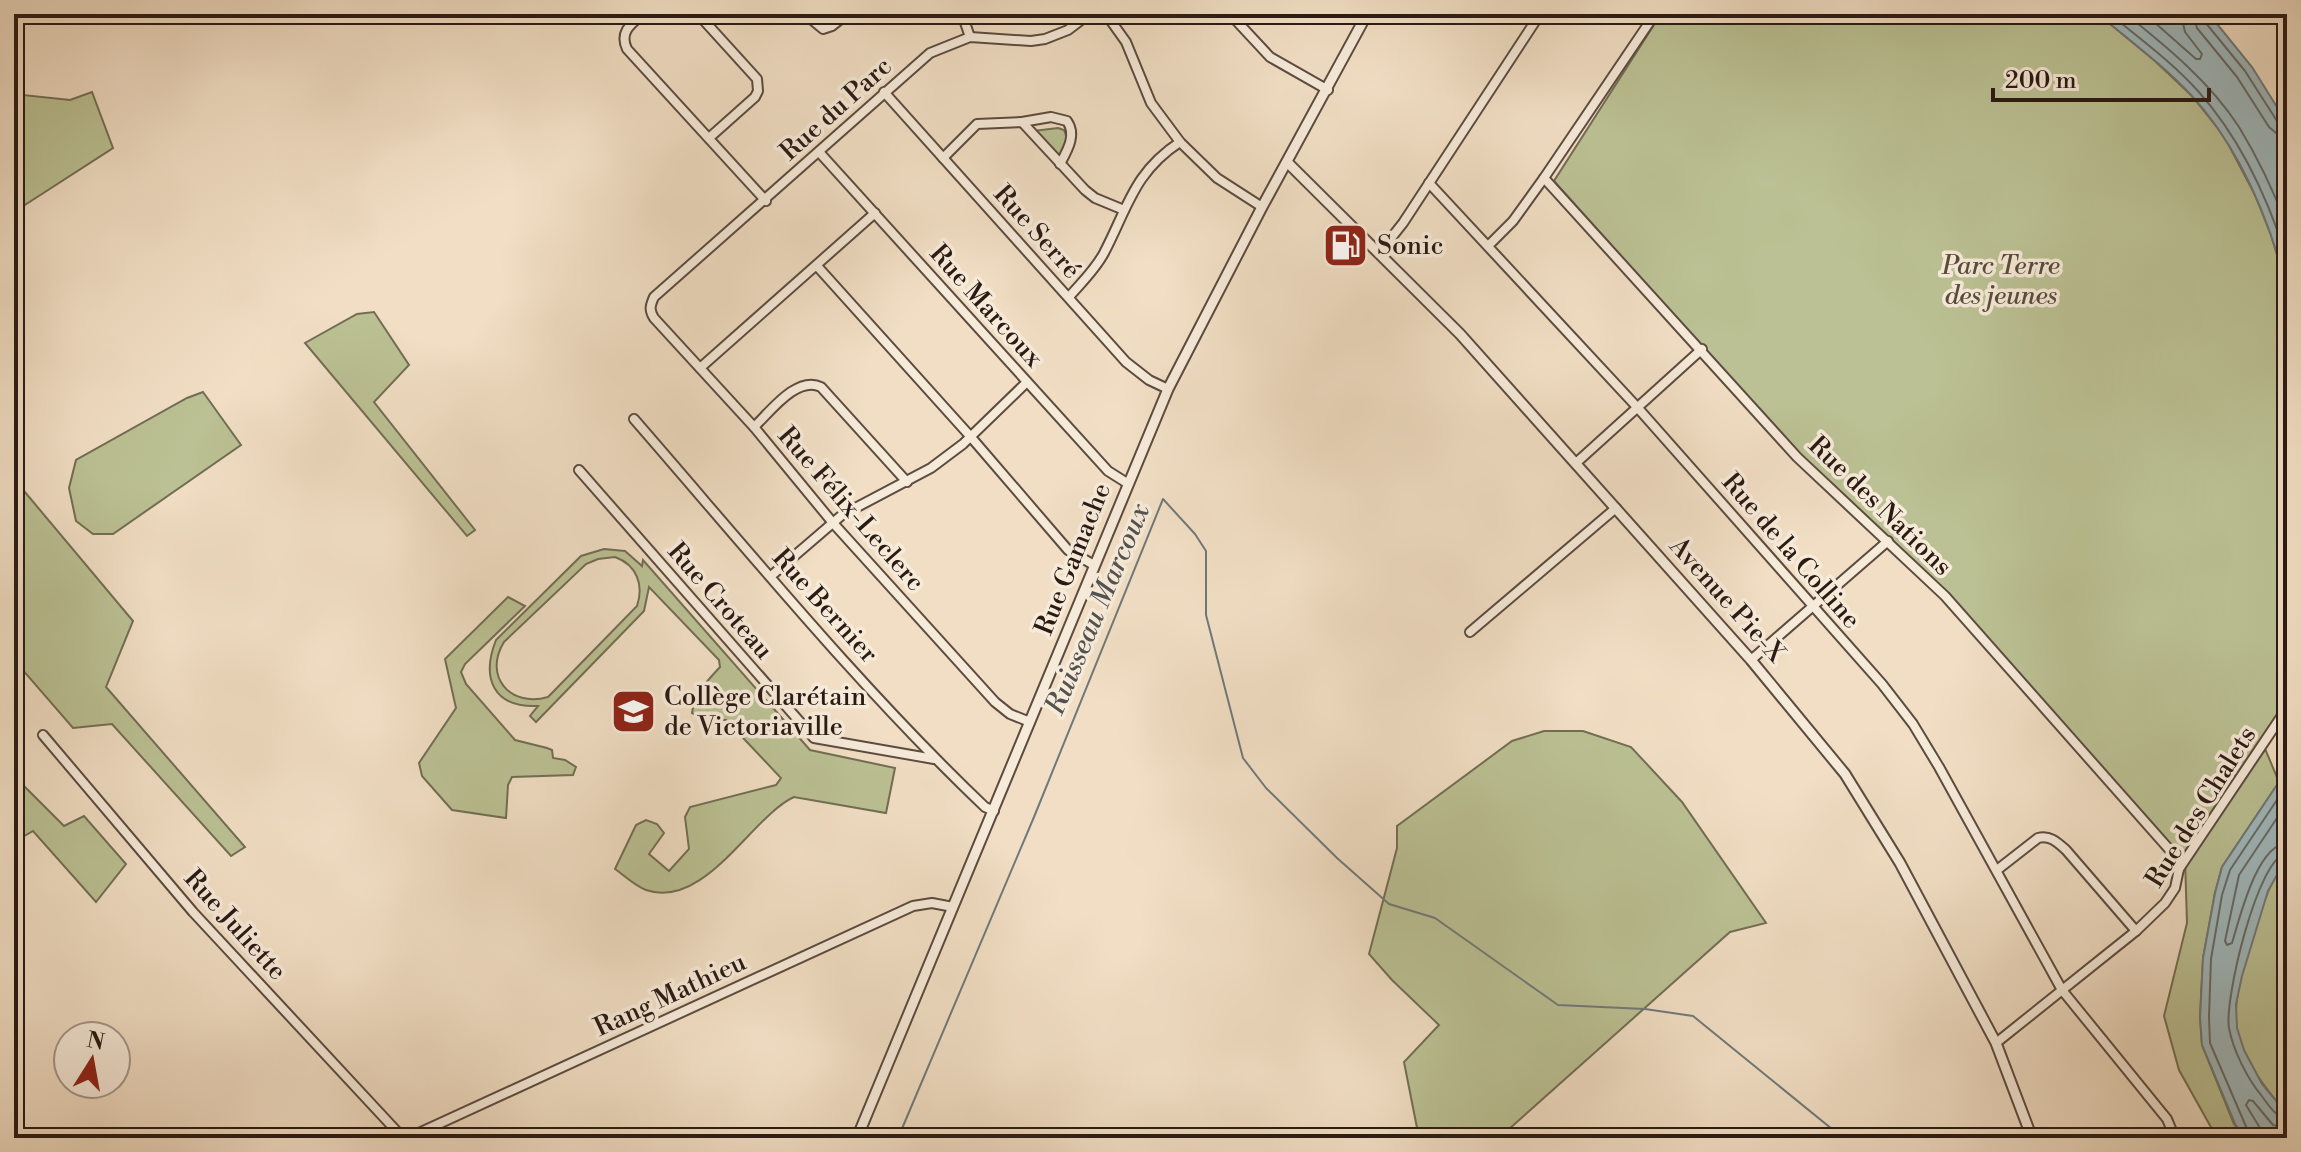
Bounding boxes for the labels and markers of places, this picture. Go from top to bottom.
fuel station icon: Sonic [1322,222,1370,270]
place label: Sonic [1377,230,1444,262]
place label: Collège Clarétain de Victoriaville [664,681,866,743]
school or university icon: Collège Clarétain de Victoriaville [609,688,657,736]

